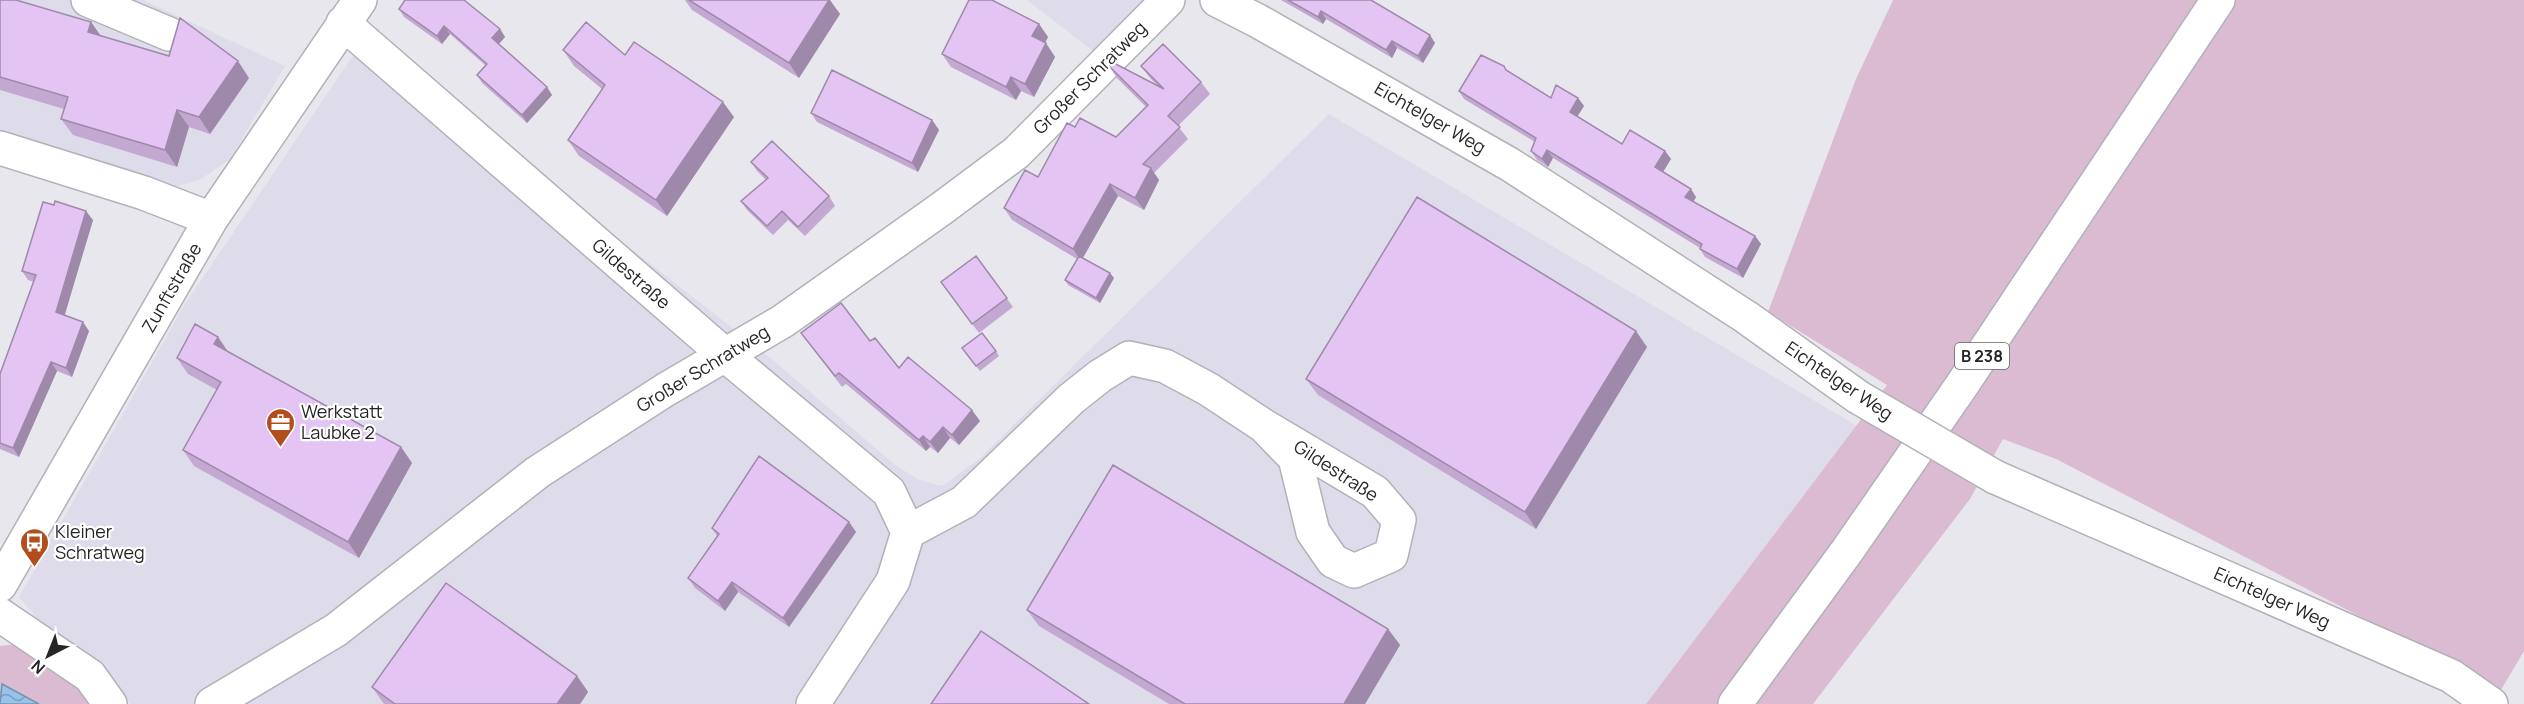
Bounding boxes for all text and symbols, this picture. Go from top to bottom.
street label: Großer Schratweg [1028,16,1151,139]
street label: Eichtelger Weg [1370,76,1491,159]
street label: Gildestraße [587,233,676,314]
street label: Zunftstraße [136,238,207,337]
street label: Großer Schratweg [632,319,773,417]
street label: Eichtelger Weg [1781,335,1898,425]
road number: B 238 [1955,343,2009,369]
place label: Werkstatt Laubke 2 [301,399,383,444]
office icon: Werkstatt Laubke 2 [264,406,296,448]
street label: Gildestraße [1290,434,1383,506]
place label: Kleiner Schratweg [55,519,145,564]
bus stop icon: Kleiner Schratweg [18,526,50,568]
street label: Eichtelger Weg [2210,561,2334,633]
north arrow [18,626,78,686]
text: N [26,655,50,679]

